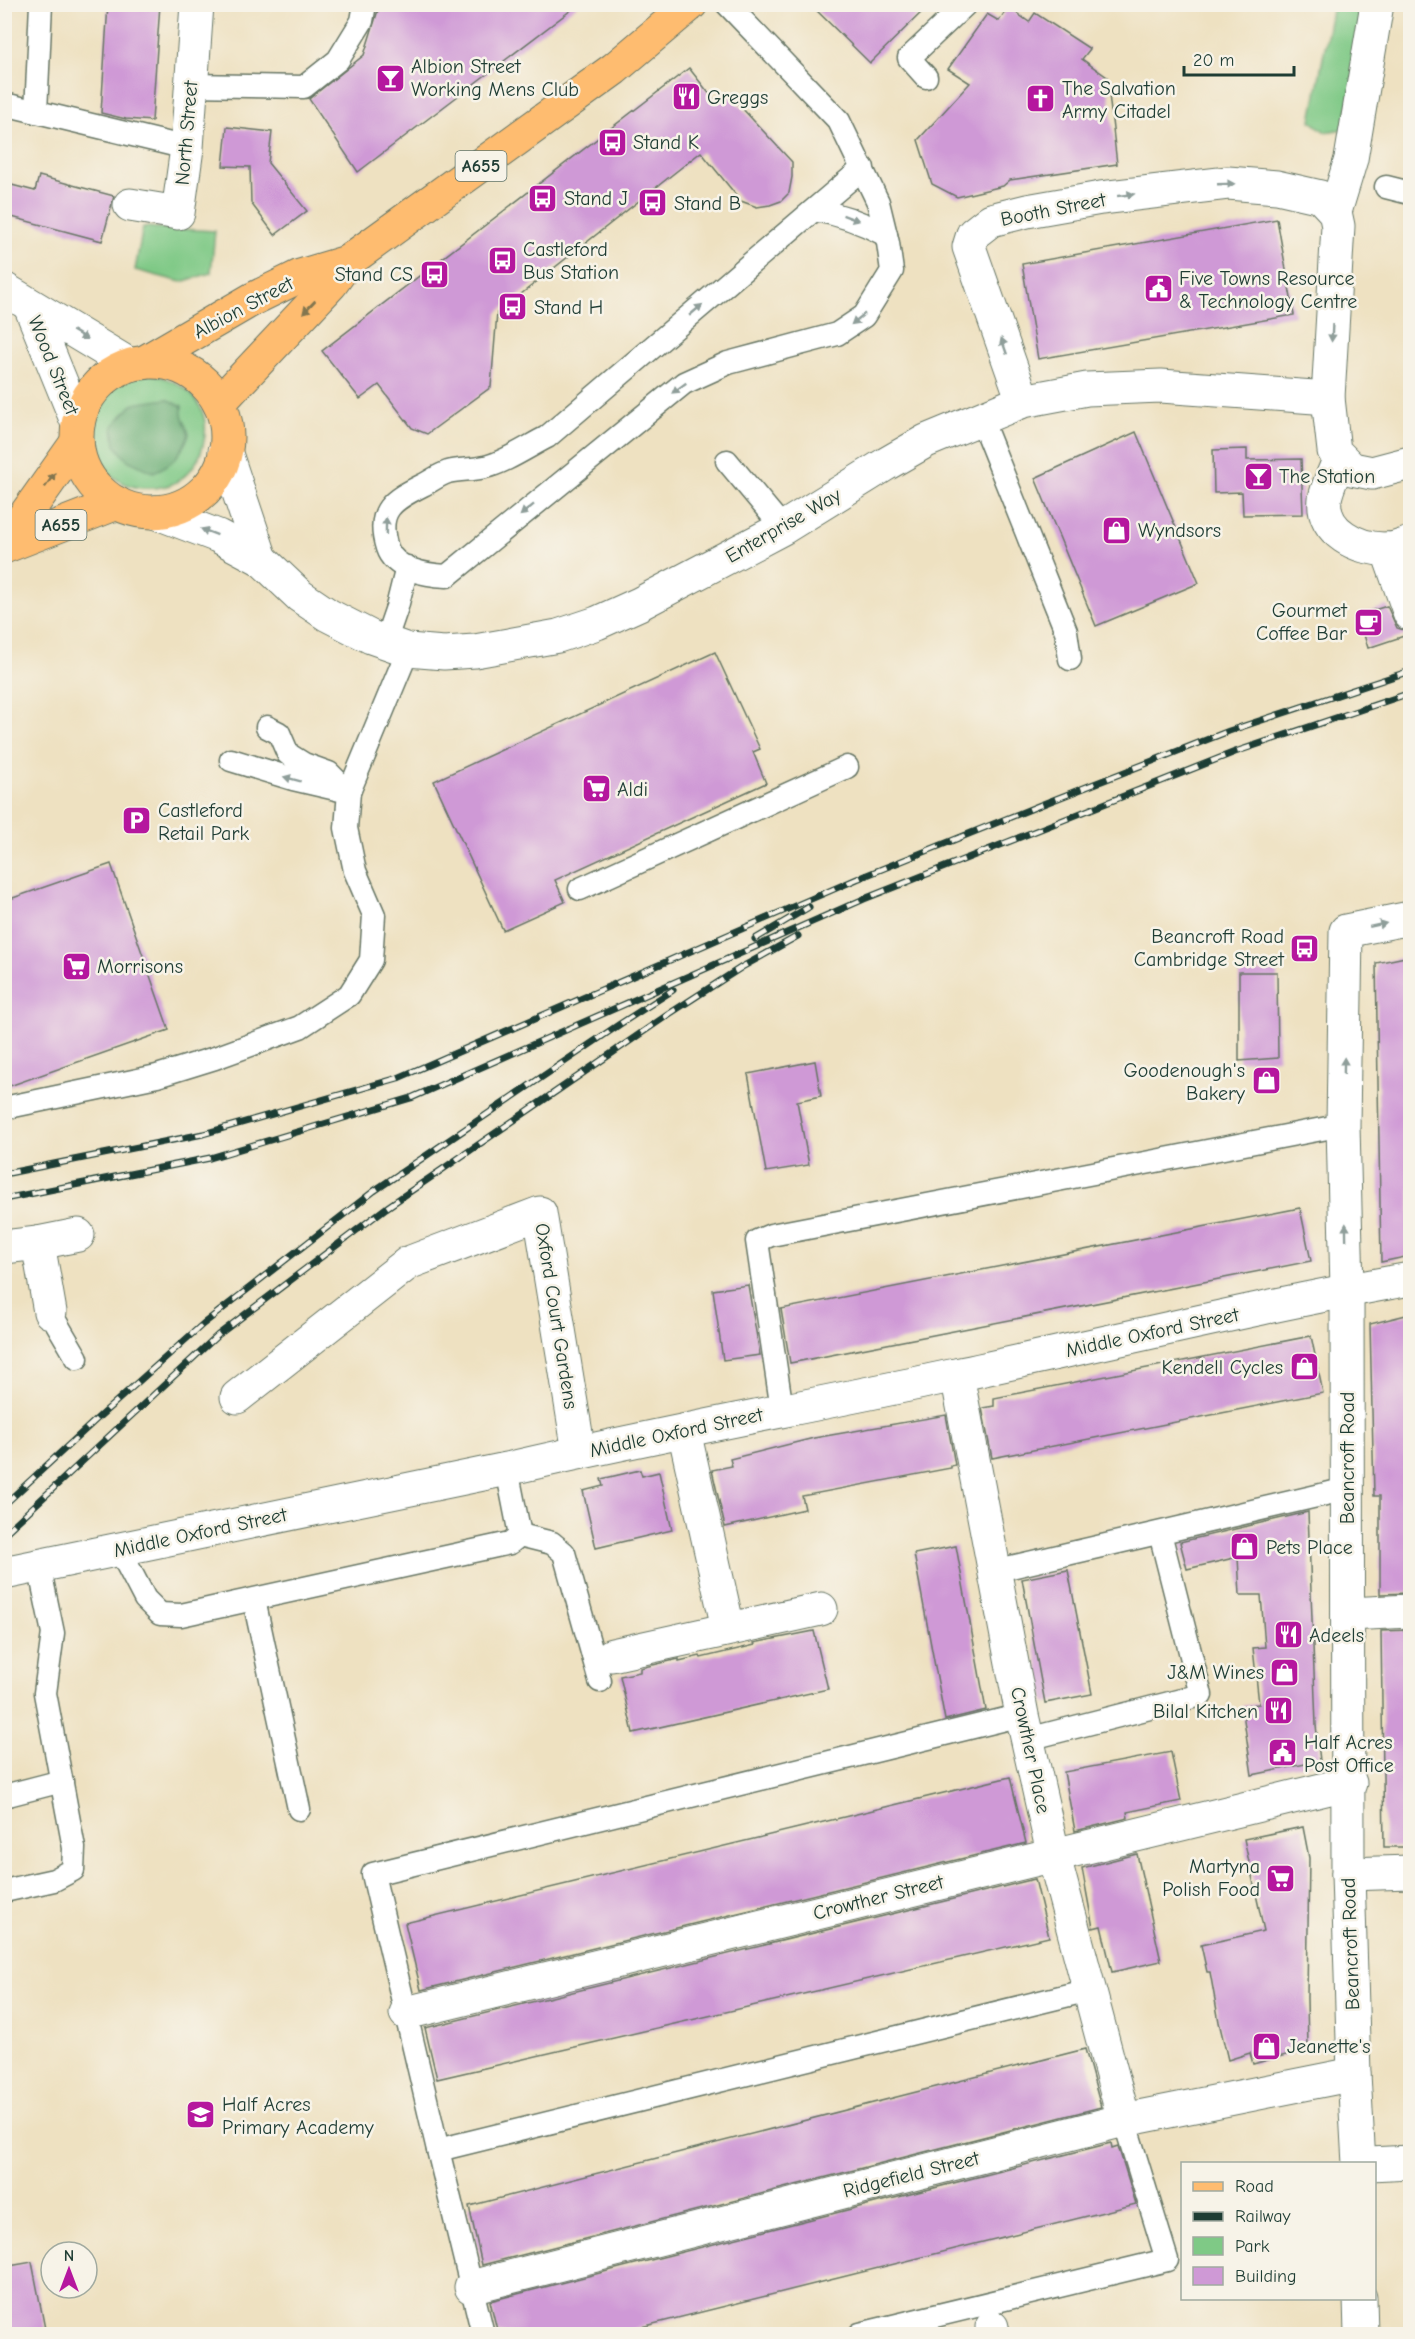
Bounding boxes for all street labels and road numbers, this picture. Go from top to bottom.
street label: North Street [170,79,203,186]
road number: A655 [456,151,506,181]
street label: Booth Street [999,188,1109,231]
street label: Albion Street [189,271,298,343]
street label: Wood Street [23,312,84,419]
street label: Enterprise Way [721,483,845,568]
road number: A655 [36,510,86,540]
street label: Oxford Court Gardens [530,1221,583,1411]
street label: Middle Oxford Street [1063,1303,1242,1362]
street label: Beancroft Road [1336,1392,1359,1524]
street label: Middle Oxford Street [587,1403,766,1462]
street label: Middle Oxford Street [111,1503,290,1562]
street label: Crowther Place [1006,1685,1055,1816]
street label: Crowther Street [811,1870,947,1925]
street label: Beancroft Road [1337,1877,1364,2011]
street label: Ridgefield Street [841,2146,983,2203]

